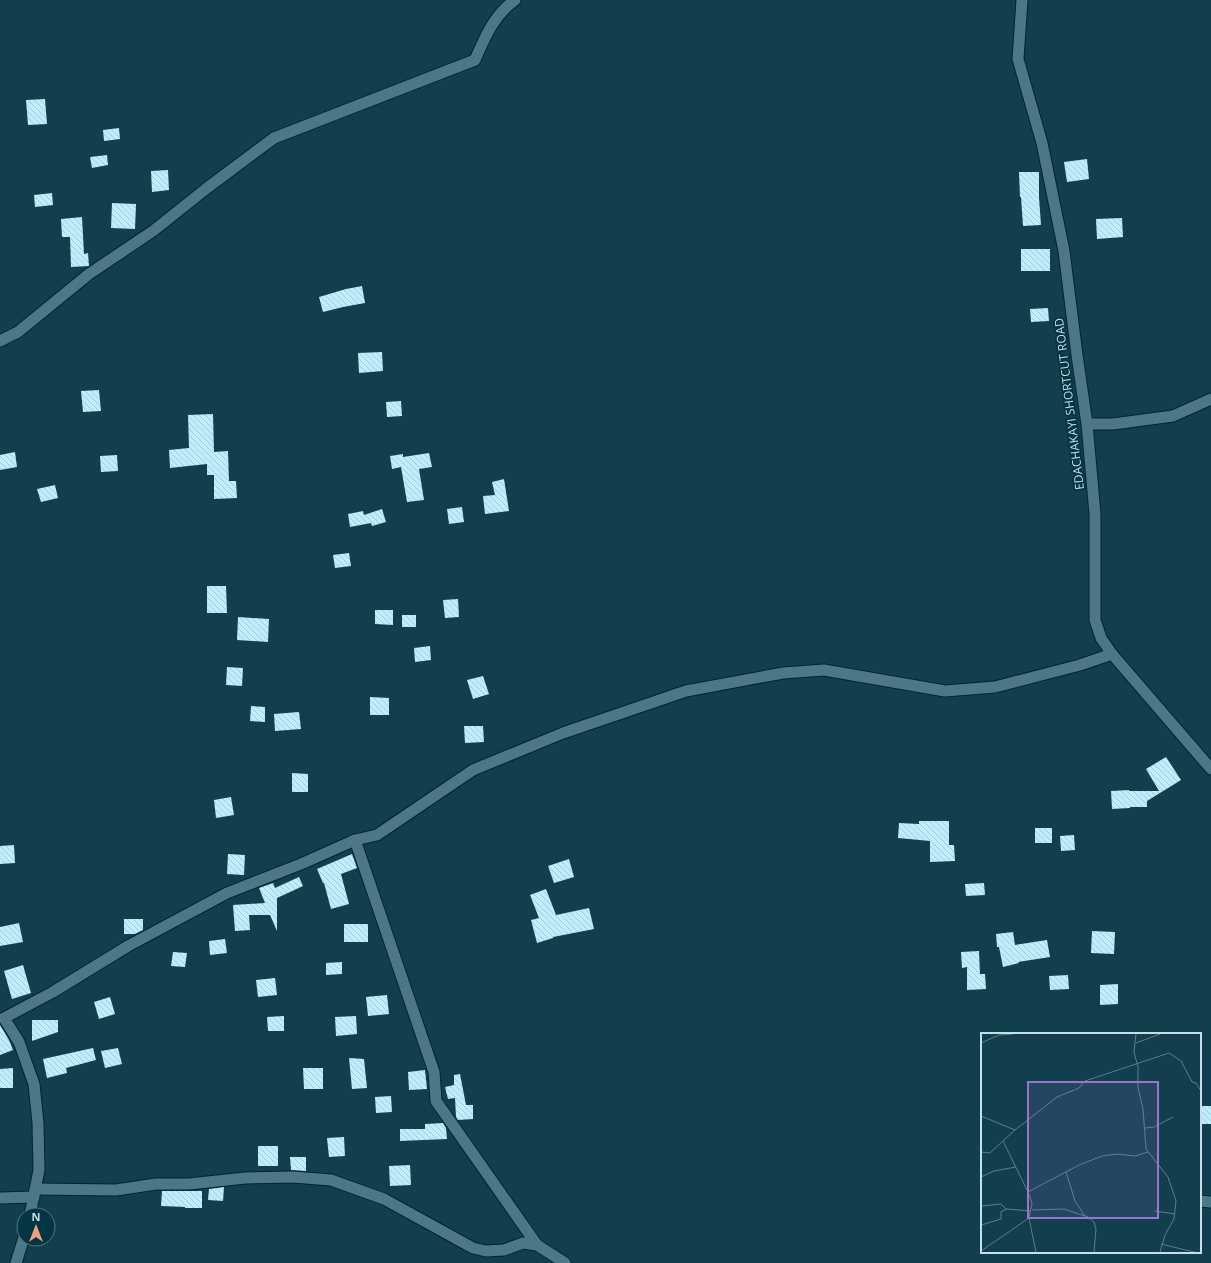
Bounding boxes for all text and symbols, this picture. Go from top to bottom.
street label: EDACHAKAYI SHORTCUT ROAD [1050,317,1088,491]
inset map [981,1033,1201,1253]
north arrow [16,1207,56,1247]
text: N [32,1209,40,1224]

